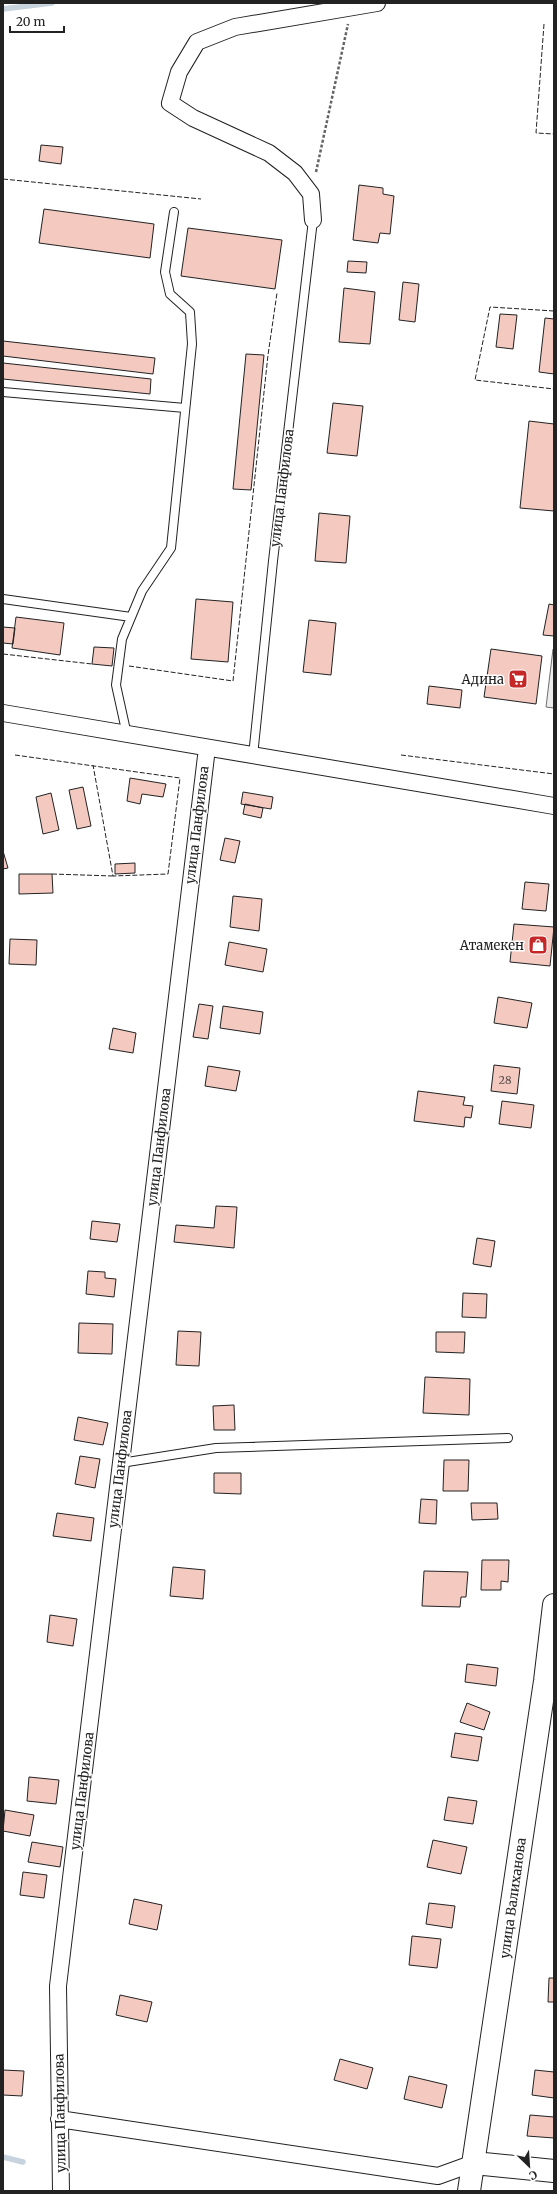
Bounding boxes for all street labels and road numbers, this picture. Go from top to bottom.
street label: улица Панфилова [266,428,298,548]
street label: улица Панфилова [181,765,213,885]
street label: улица Панфилова [143,1087,175,1207]
street label: улица Панфилова [104,1409,136,1529]
street label: улица Панфилова [66,1731,98,1851]
street label: улица Валиханова [496,1836,530,1960]
street label: улица Панфилова [50,2053,70,2173]

